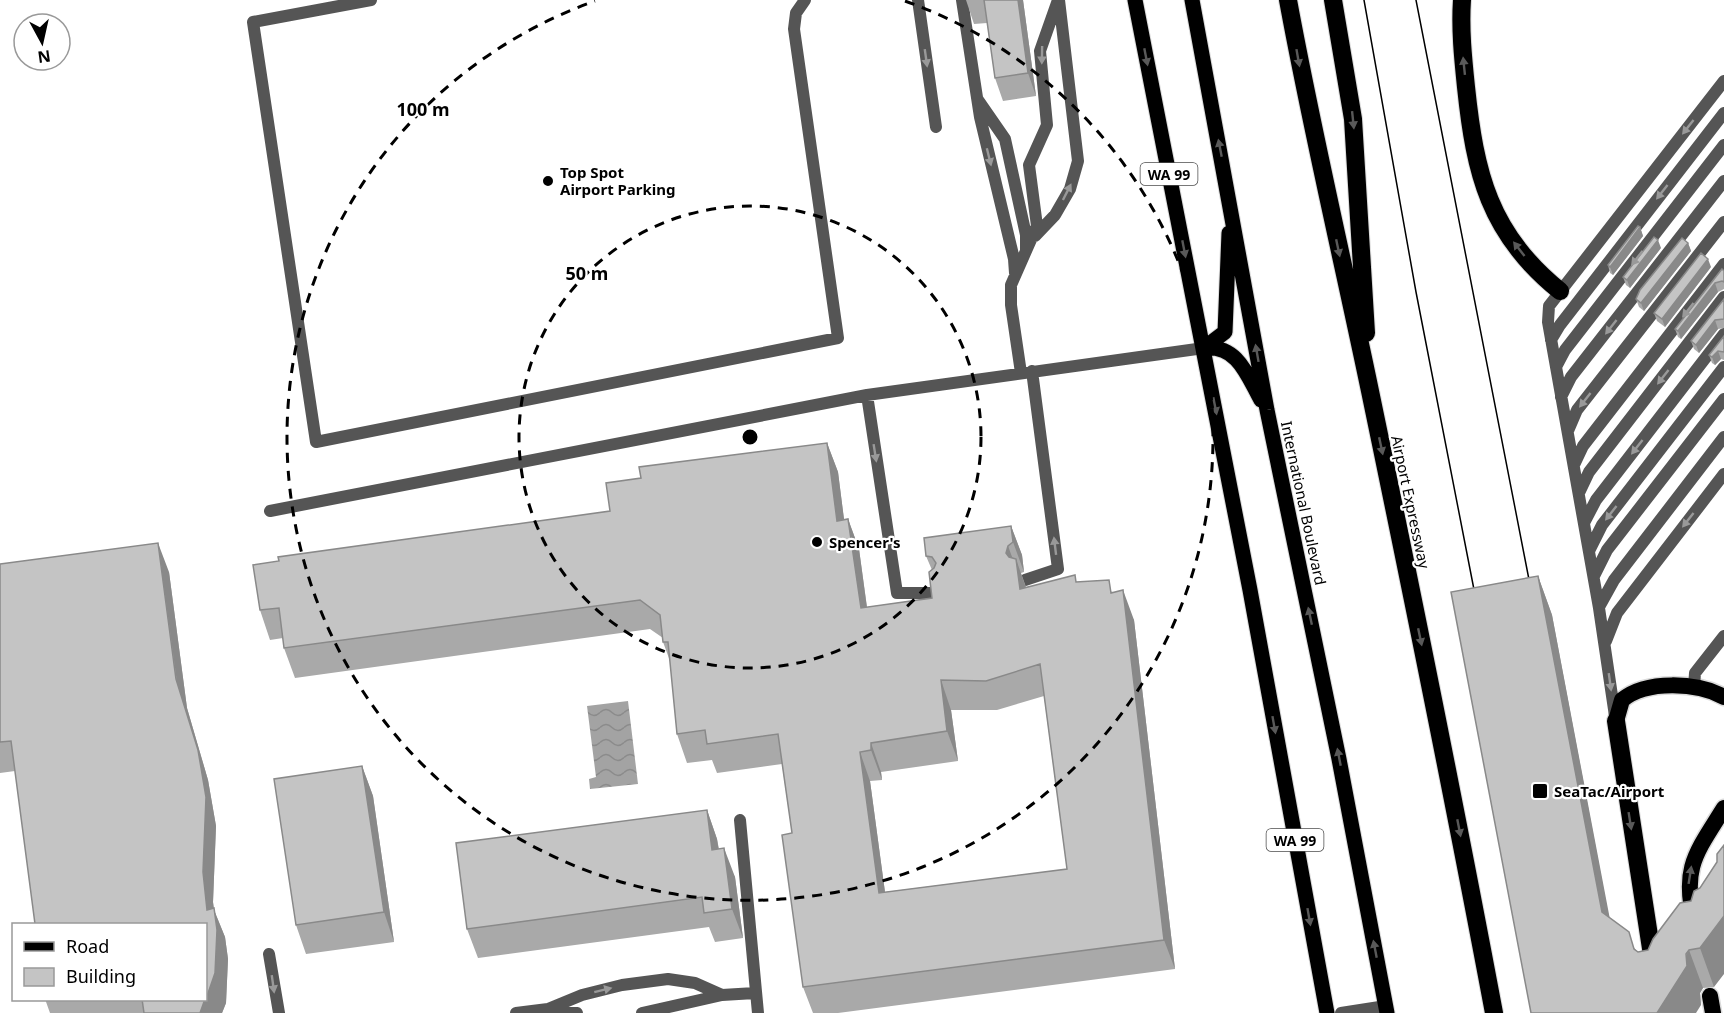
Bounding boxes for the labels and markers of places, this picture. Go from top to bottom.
place label: Top Spot Airport Parking [560,162,676,199]
marker: Top Spot Airport Parking [541,174,555,188]
centre of rings [740,427,760,447]
place label: Spencer's [829,532,901,552]
marker: Spencer's [810,535,824,549]
place label: SeaTac/Airport [1554,781,1665,801]
marker: SeaTac/Airport [1531,782,1549,800]

